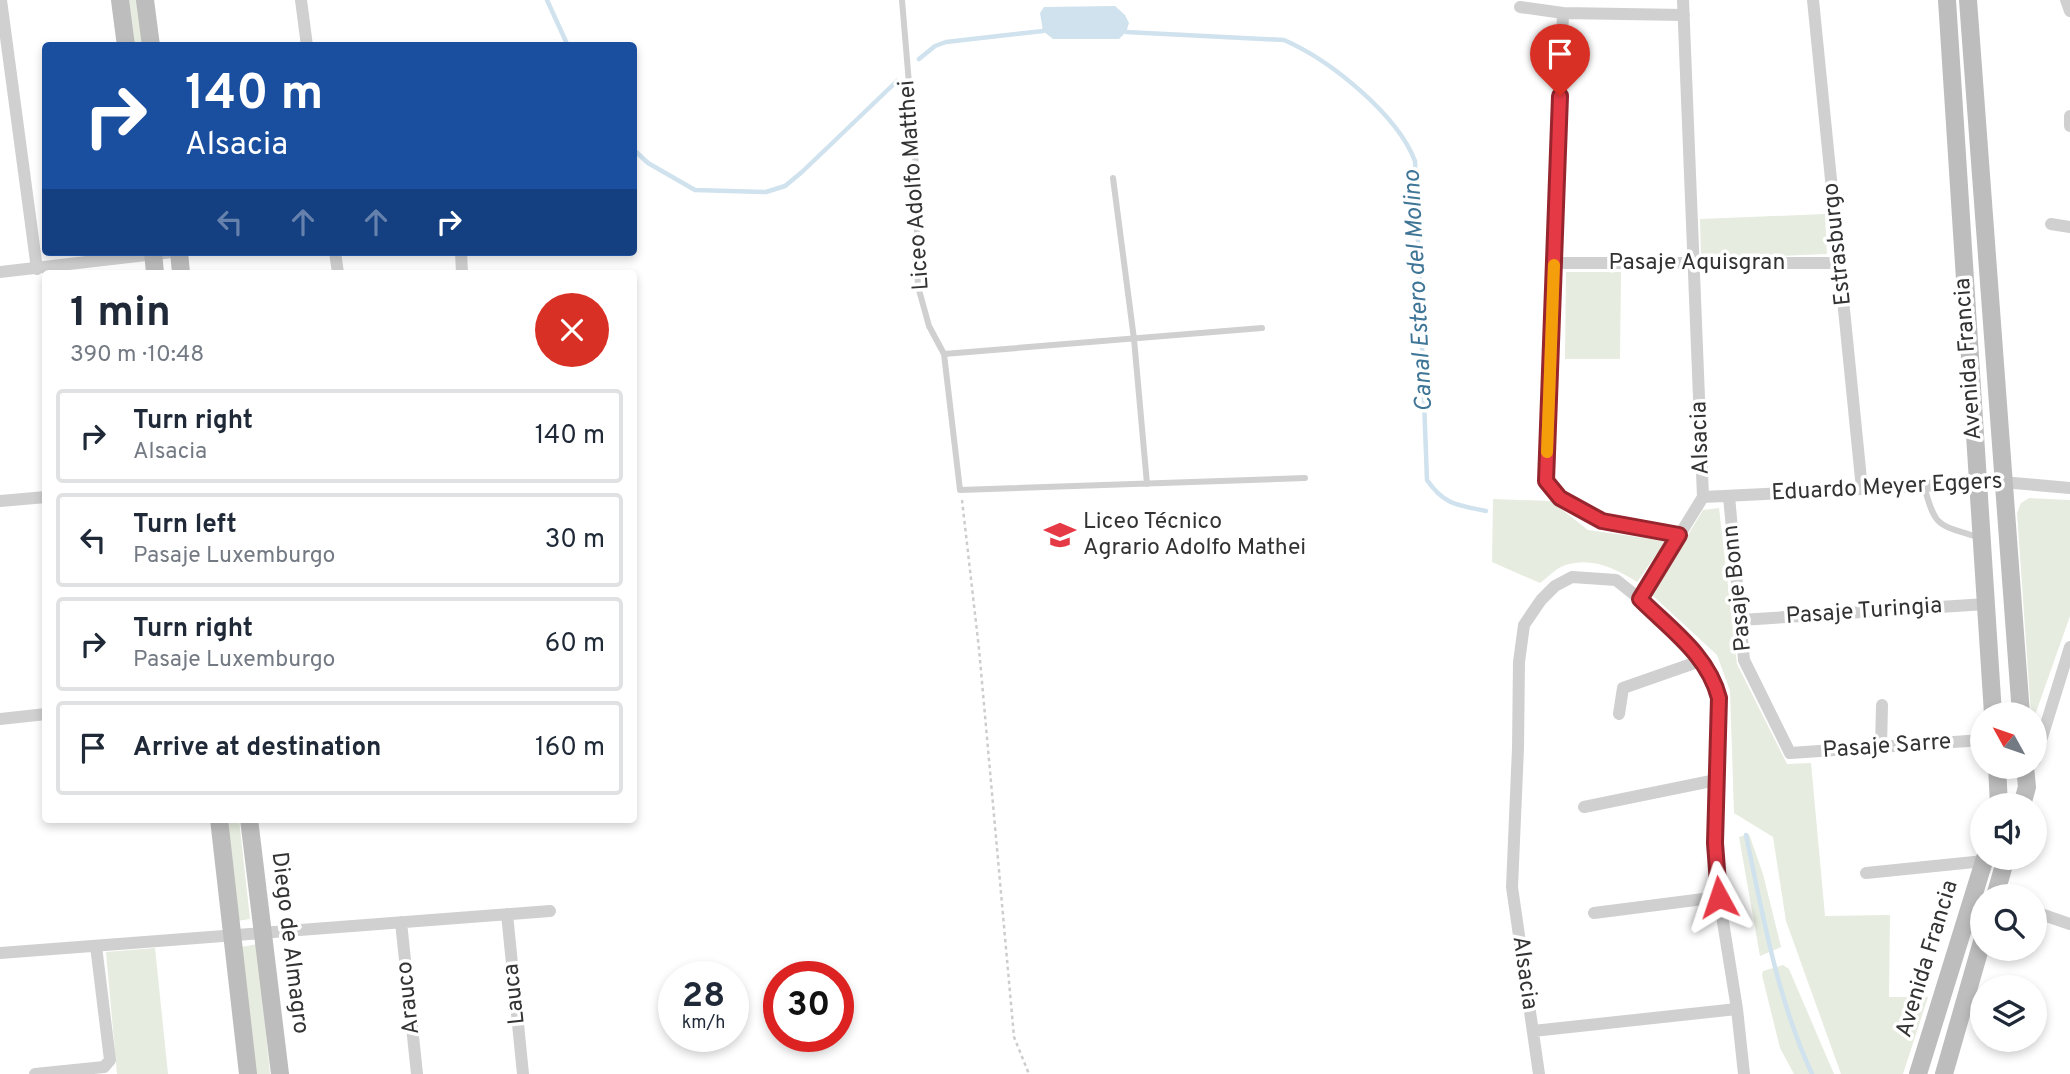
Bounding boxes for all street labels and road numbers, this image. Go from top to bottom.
street label: Liceo Adolfo Matthei [893,79,937,291]
street label: Estrasburgo [1817,181,1859,307]
street label: Pasaje Aquisgran [1609,249,1785,278]
street label: Avenida Francia [1949,277,1989,441]
street label: Alsacia [1685,400,1717,476]
street label: Eduardo Meyer Eggers [1771,467,2003,509]
street label: Pasaje Bonn [1717,523,1759,653]
street label: Pasaje Turingia [1785,592,1943,632]
street label: Pasaje Sarre [1822,728,1952,766]
street label: Diego de Almagro [263,850,315,1036]
street label: Avenida Francia [1890,877,1966,1041]
street label: Alsacia [1504,934,1544,1012]
street label: Arauco [391,960,427,1036]
street label: Lauca [497,962,533,1026]

